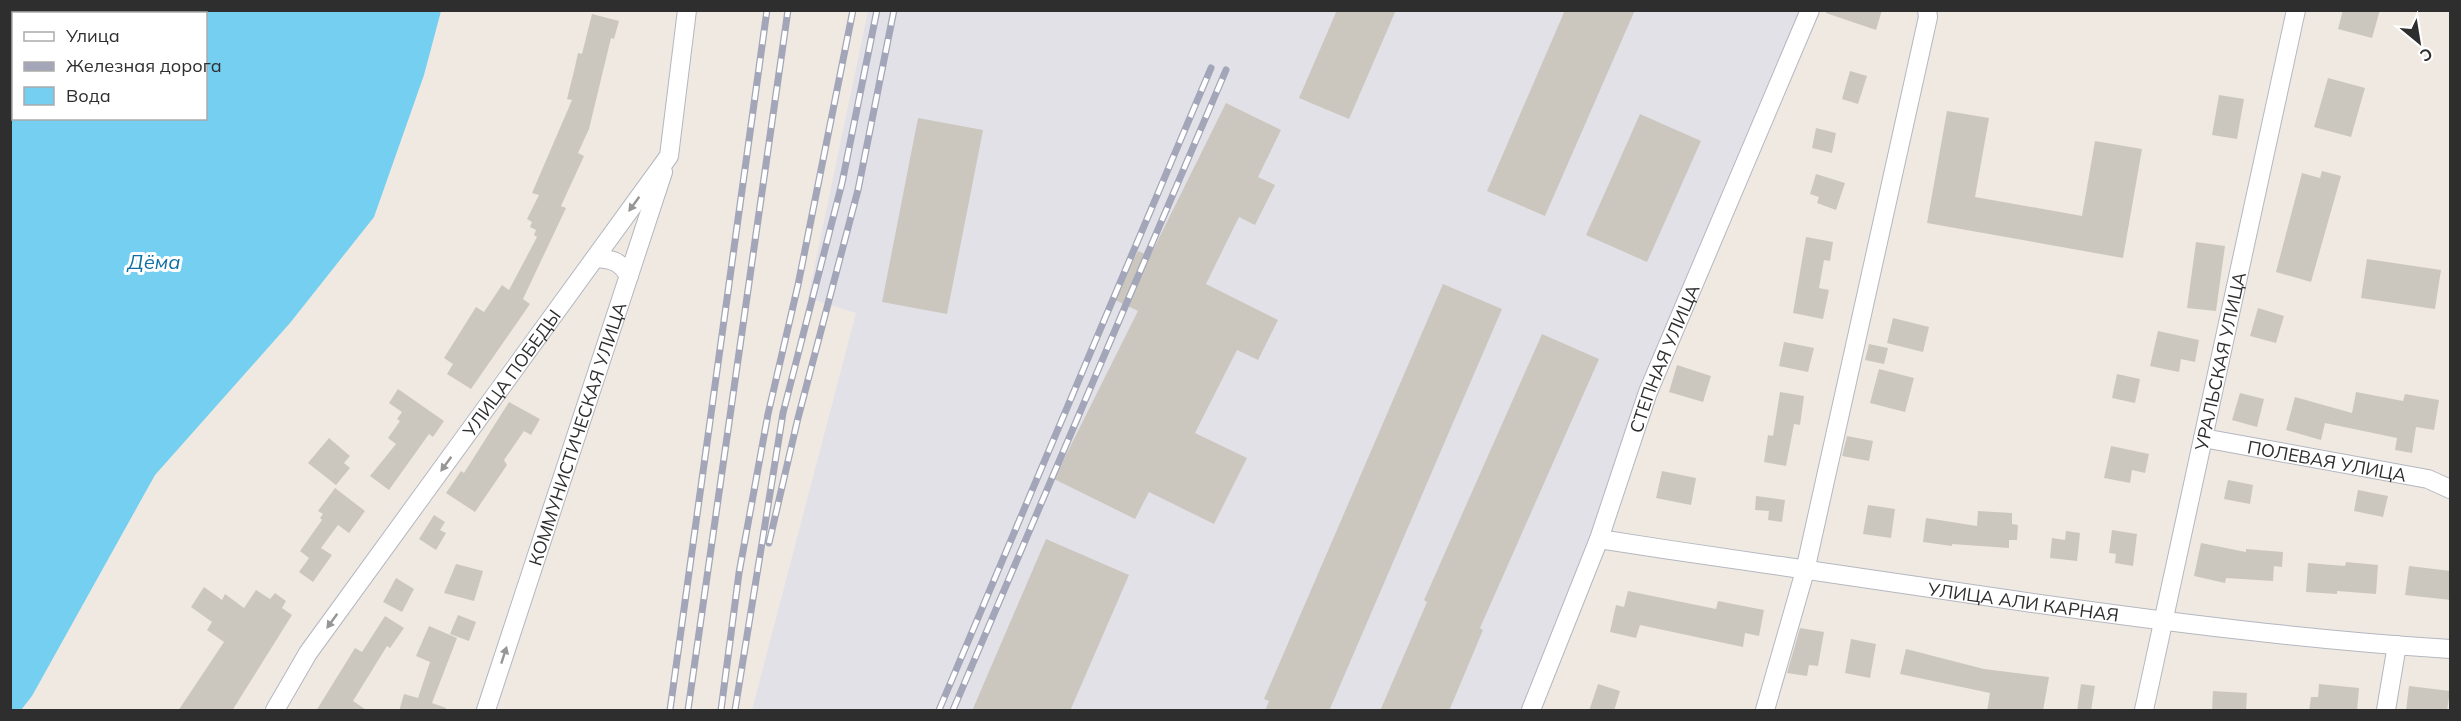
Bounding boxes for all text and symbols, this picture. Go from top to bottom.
legend [12,12,207,120]
north arrow [2389,12,2449,72]
text: Улица [65,24,120,47]
text: С [2417,44,2436,66]
text: Железная дорога [66,54,222,77]
text: Вода [66,84,111,107]
one-way arrow [629,196,641,211]
water label: Дёма [127,249,180,274]
street label: УРАЛЬСКАЯ УЛИЦА [2189,270,2250,454]
street label: СТЕПНАЯ УЛИЦА [1624,281,1704,436]
street label: КОММУНИСТИЧЕСКАЯ УЛИЦА [523,299,631,568]
street label: УЛИЦА ПОБЕДЫ [457,305,565,442]
street label: ПОЛЕВАЯ УЛИЦА [2246,435,2408,486]
one-way arrow [440,455,452,471]
street label: УЛИЦА АЛИ КАРНАЯ [1925,577,2120,626]
one-way arrow [326,614,338,629]
one-way arrow [500,646,510,664]

